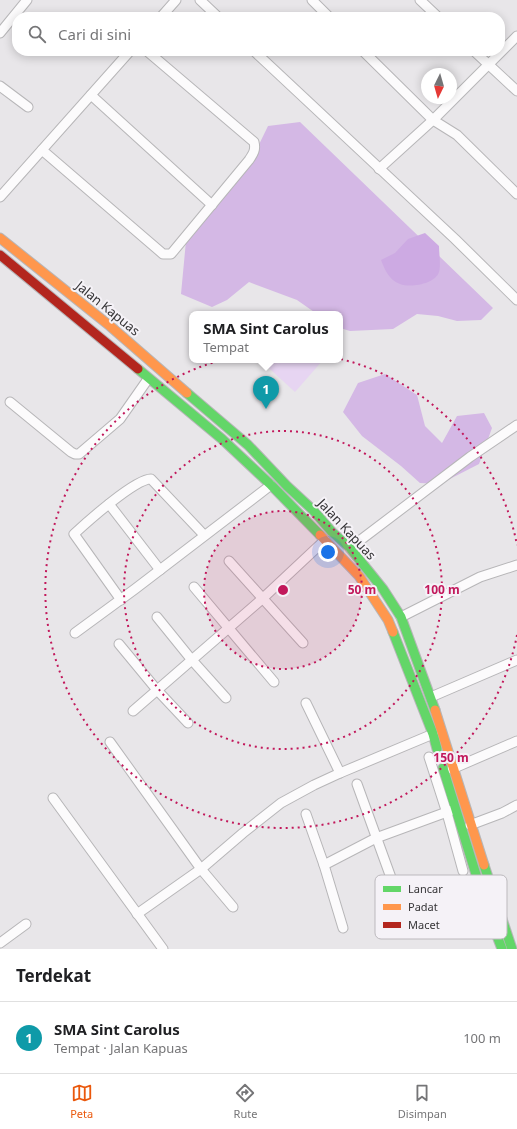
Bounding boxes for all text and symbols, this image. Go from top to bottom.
search box [12,12,505,56]
icon: search [26,23,48,45]
text: Cari di sini [58,24,131,44]
north arrow [421,68,457,104]
street label: Jalan Kapuas [71,275,144,339]
popup [189,311,343,363]
text: SMA Sint Carolus [203,318,329,338]
text: Tempat [203,338,249,356]
pin: 1 [253,376,279,409]
street label: Jalan Kapuas [313,493,380,564]
your location [318,542,338,562]
text: 50 m [348,581,376,598]
text: 100 m [424,581,460,598]
centre of rings [276,583,290,597]
text: 150 m [433,749,469,766]
legend [375,875,507,939]
text: Lancar [408,881,443,896]
text: Padat [408,899,438,914]
text: Macet [408,917,440,932]
text: Terdekat [16,964,91,987]
text: SMA Sint Carolus [54,1019,180,1039]
text: 1 [25,1029,33,1047]
text: 100 m [463,1029,501,1047]
text: Tempat · Jalan Kapuas [54,1039,188,1057]
tab: Peta [70,1082,93,1121]
tab: Rute [234,1082,257,1121]
tab: Disimpan [398,1082,447,1121]

